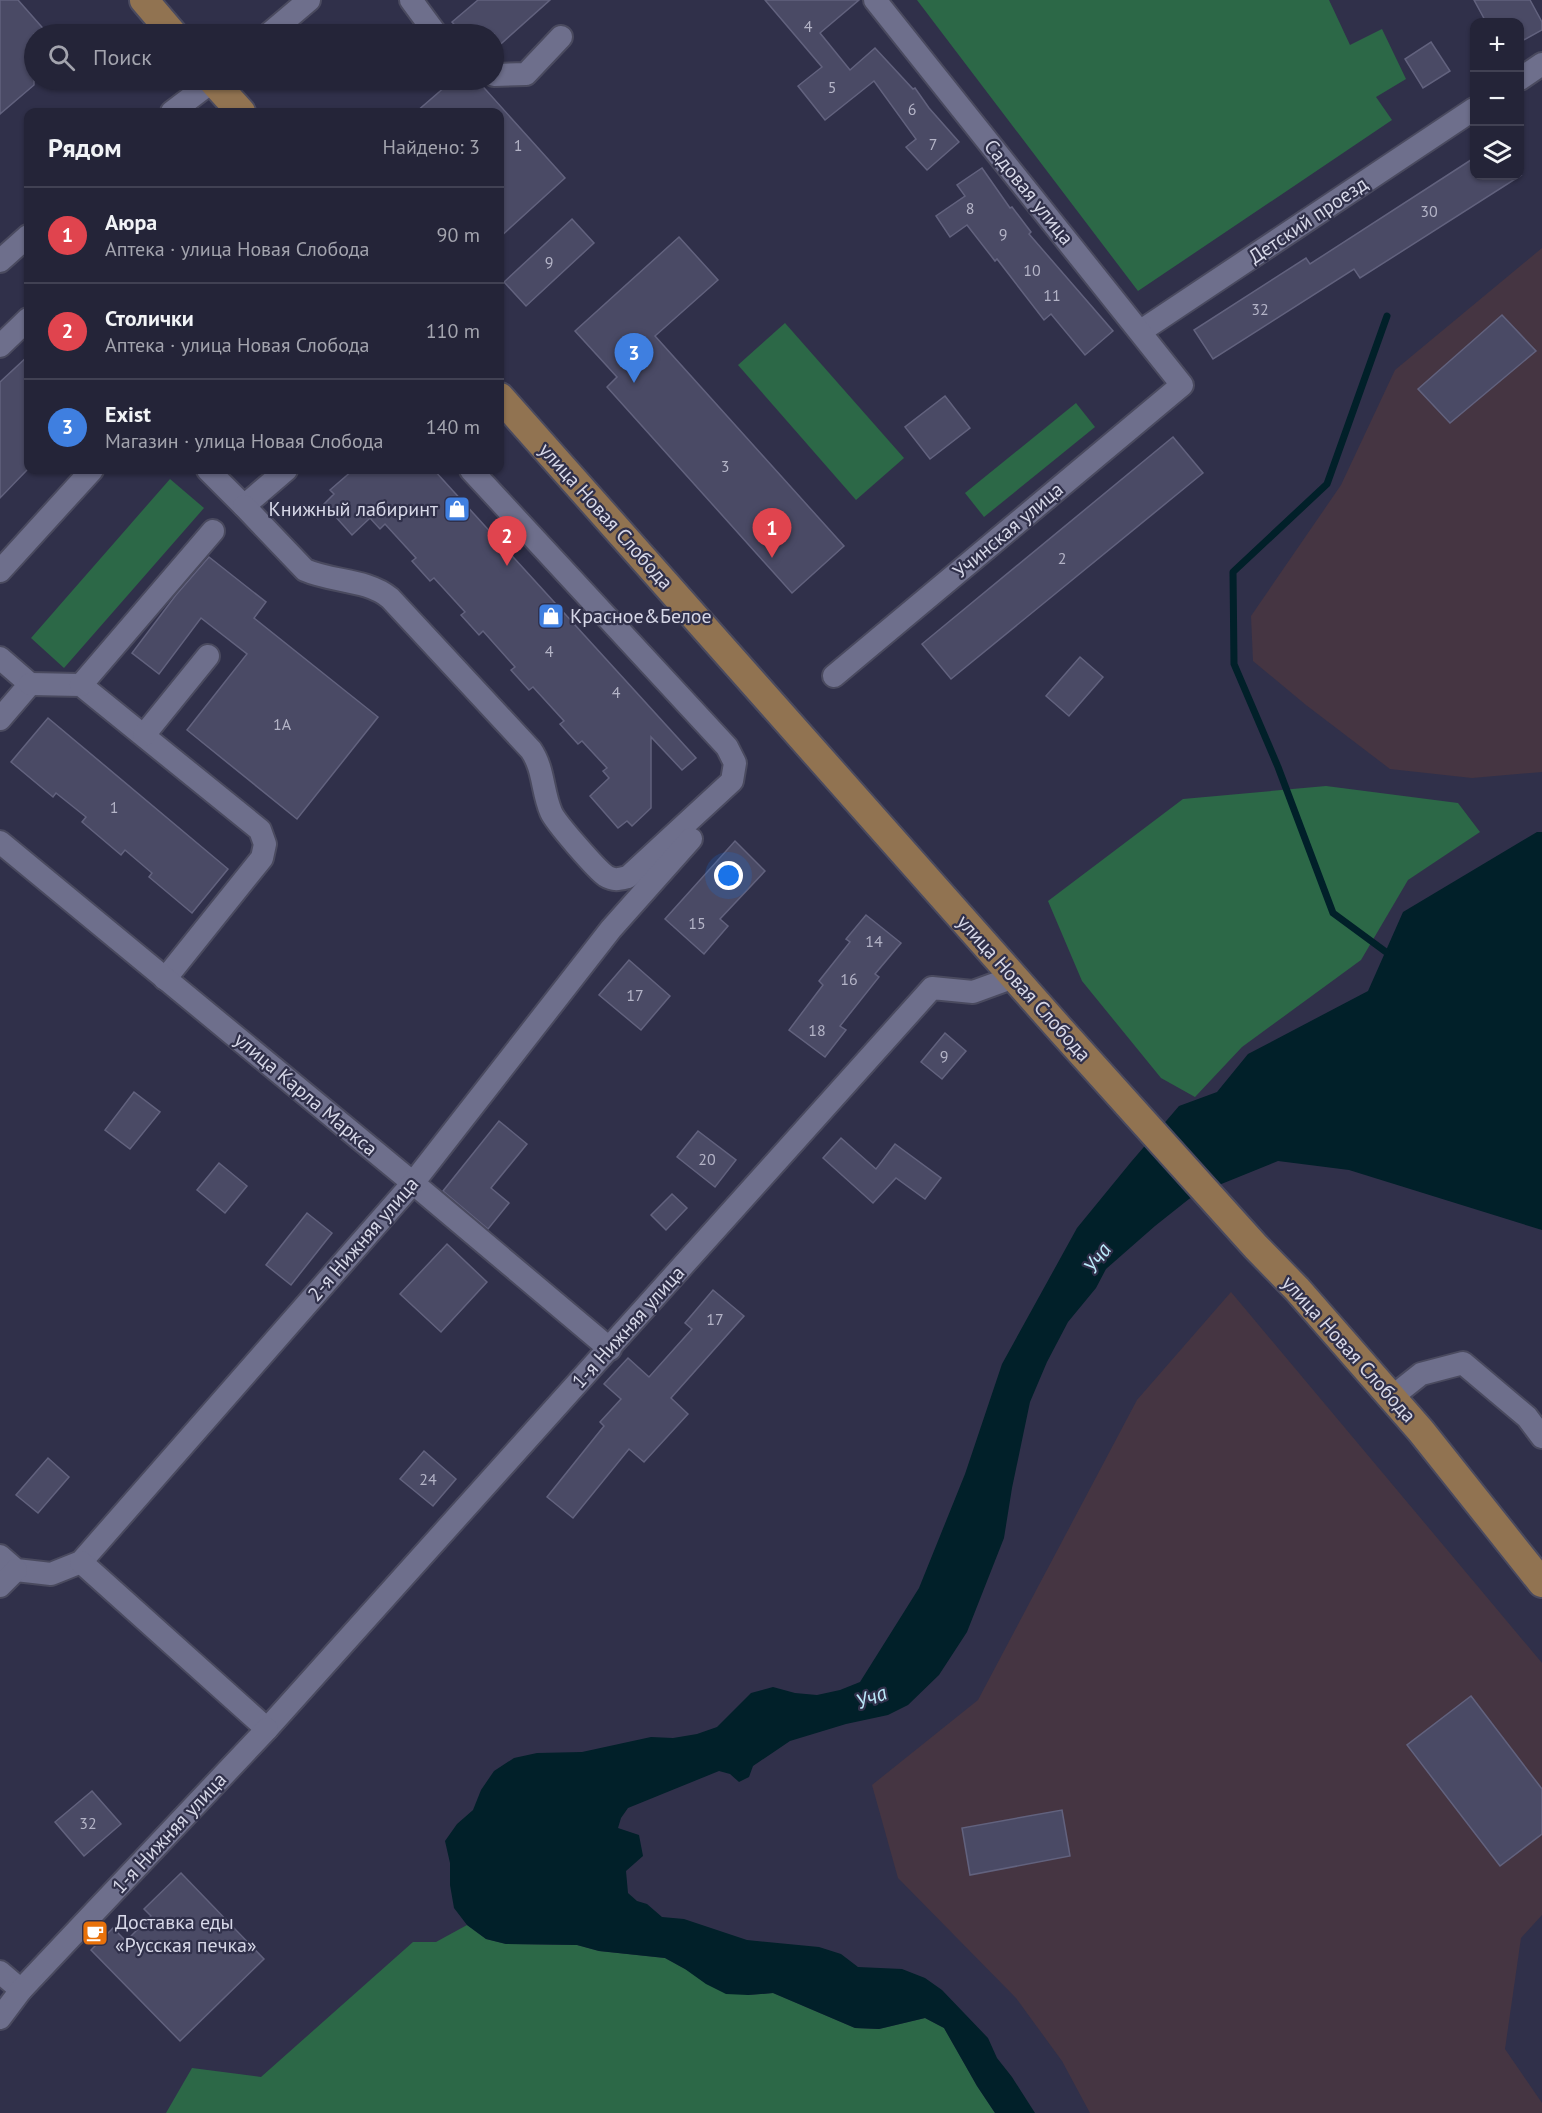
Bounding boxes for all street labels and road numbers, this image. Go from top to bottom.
street label: Садовая улица [978,134,1080,250]
street label: Детский проезд [1243,170,1373,270]
street label: улица Новая Слобода [533,437,679,595]
street label: Учинская улица [947,476,1069,584]
street label: улица Новая Слобода [951,909,1097,1067]
street label: улица Карла Маркса [229,1026,383,1162]
street label: 2-я Нижняя улица [302,1171,424,1307]
street label: 1-я Нижняя улица [566,1260,690,1394]
street label: улица Новая Слобода [1276,1270,1422,1428]
street label: 1-я Нижняя улица [106,1767,232,1899]

